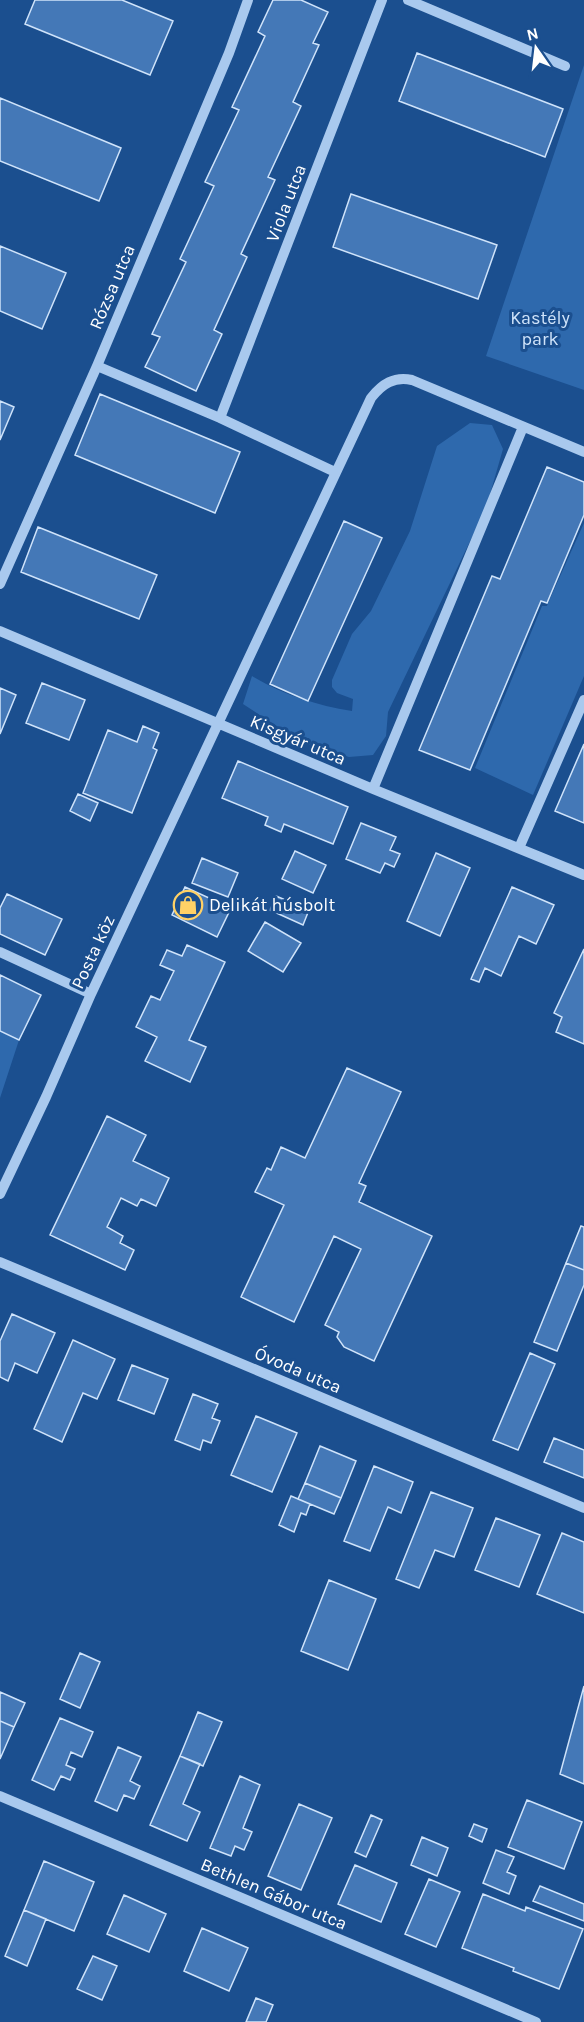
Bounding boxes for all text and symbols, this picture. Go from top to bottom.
north arrow [506,18,566,78]
text: N [525,23,540,45]
street label: Viola utca [261,161,311,245]
street label: Rózsa utca [84,241,140,333]
park label: Kastély park [510,307,570,350]
street label: Kisgyár utca [247,710,349,770]
shop icon: Delikát húsbolt [172,889,204,921]
place label: Delikát húsbolt [209,894,335,916]
street label: Posta köz [66,912,120,992]
street label: Óvoda utca [251,1341,345,1398]
street label: Bethlen Gábor utca [197,1853,351,1935]

